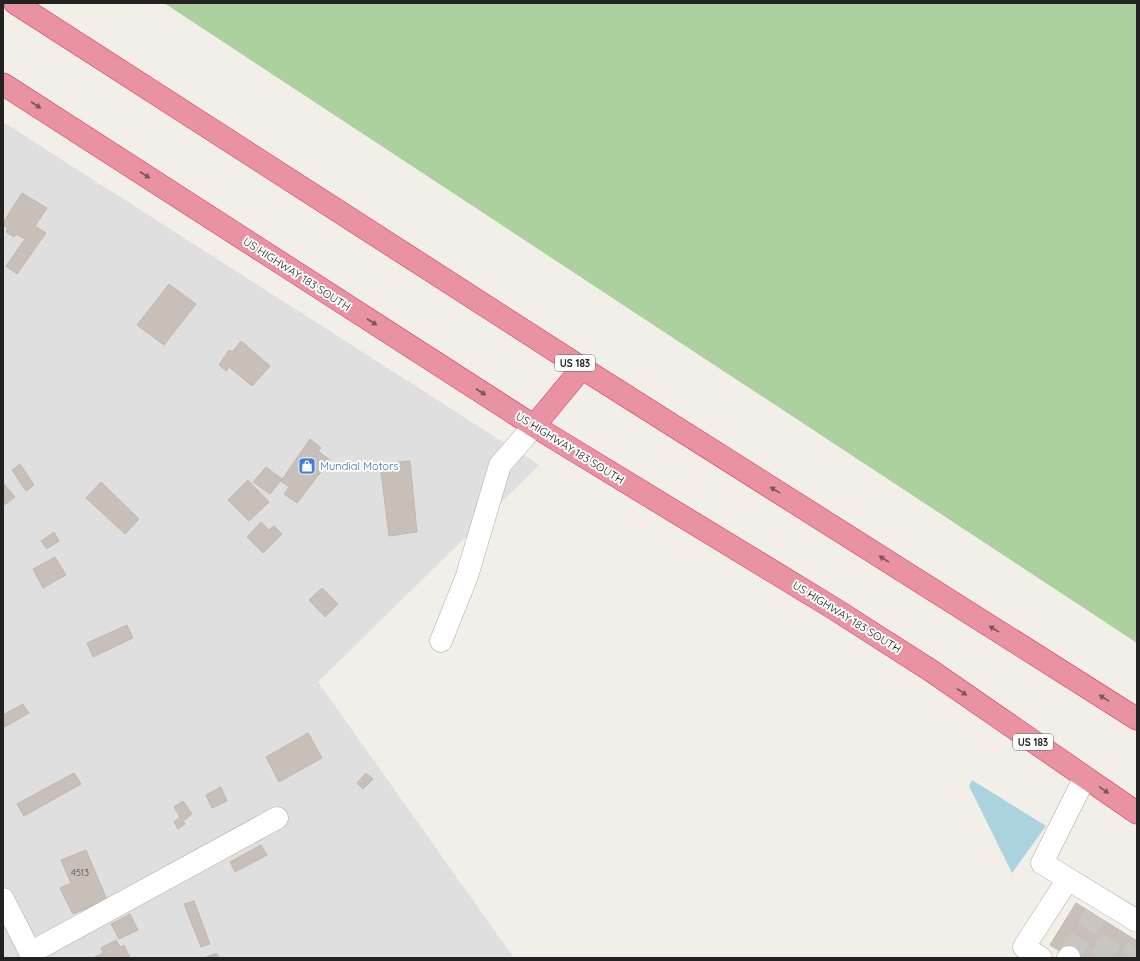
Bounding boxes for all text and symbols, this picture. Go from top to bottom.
one-way arrow [31,101,41,109]
one-way arrow [139,172,151,179]
street label: US HIGHWAY 183 SOUTH [241,234,353,314]
one-way arrow [366,318,378,325]
road number: US 183 [555,355,595,371]
one-way arrow [476,388,486,396]
street label: US HIGHWAY 183 SOUTH [513,409,627,487]
shop icon: Mundial Motors [297,456,317,476]
place label: Mundial Motors [320,459,398,473]
one-way arrow [769,486,780,493]
one-way arrow [879,555,889,563]
street label: US HIGHWAY 183 SOUTH [790,578,904,656]
one-way arrow [988,625,1000,632]
one-way arrow [956,689,968,696]
one-way arrow [1099,694,1109,702]
road number: US 183 [1013,734,1053,750]
one-way arrow [1098,786,1109,794]
house number: 4513 [71,867,89,878]

